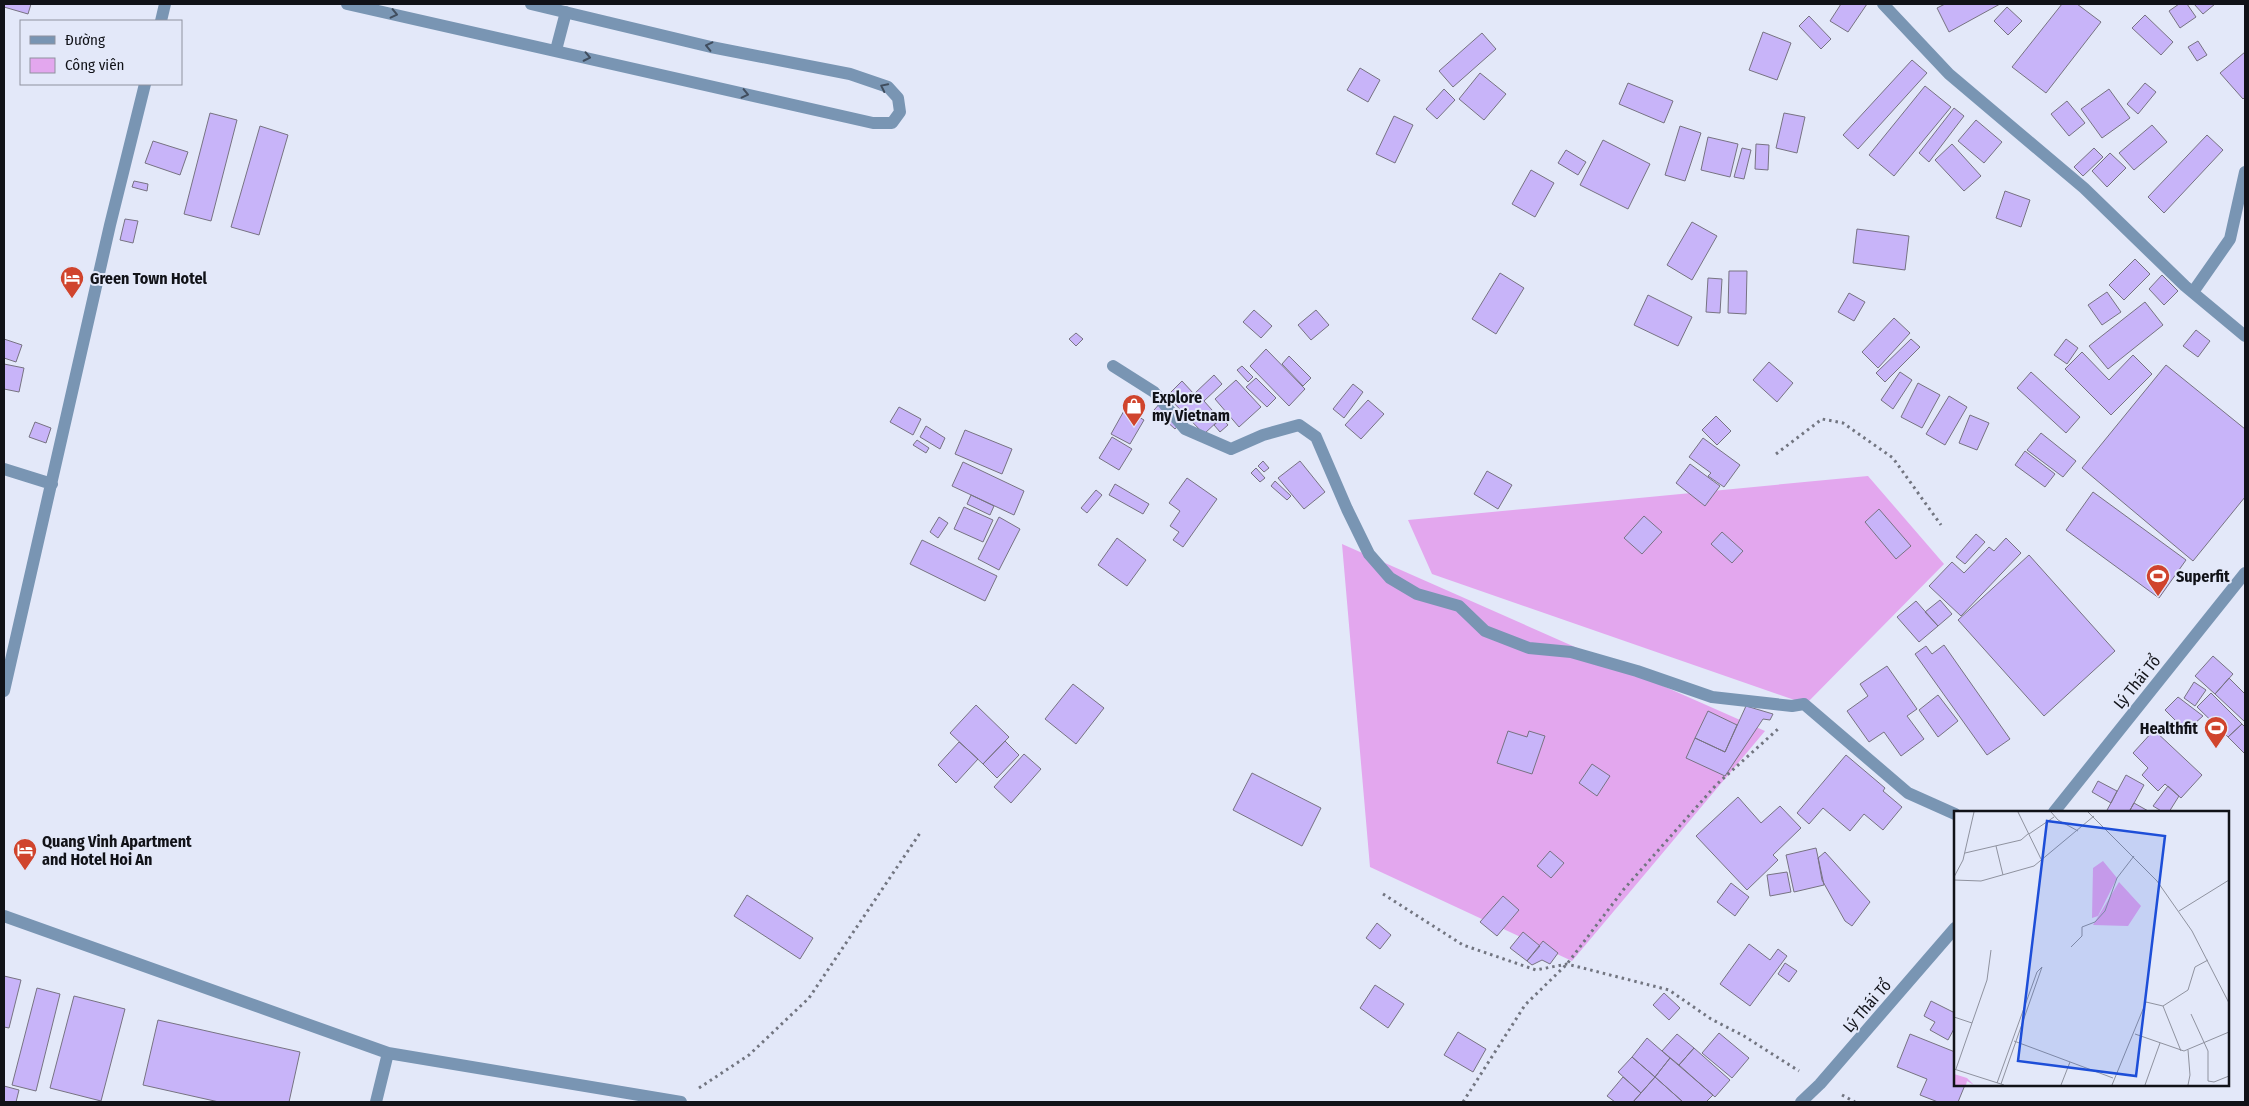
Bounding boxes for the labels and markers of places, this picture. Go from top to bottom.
hotel icon: Green Town Hotel [59,265,85,299]
place label: Green Town Hotel [90,269,208,288]
place label: Explore my Vietnam [1152,388,1230,425]
shop icon: Explore my Vietnam [1121,393,1147,427]
sports icon: Superfit [2145,563,2171,597]
place label: Superfit [2176,567,2230,586]
sports icon: Healthfit [2203,715,2229,749]
place label: Healthfit [2140,719,2198,738]
place label: Quang Vinh Apartment and Hotel Hoi An [42,832,192,869]
hotel icon: Quang Vinh Apartment and Hotel Hoi An [12,837,38,871]

